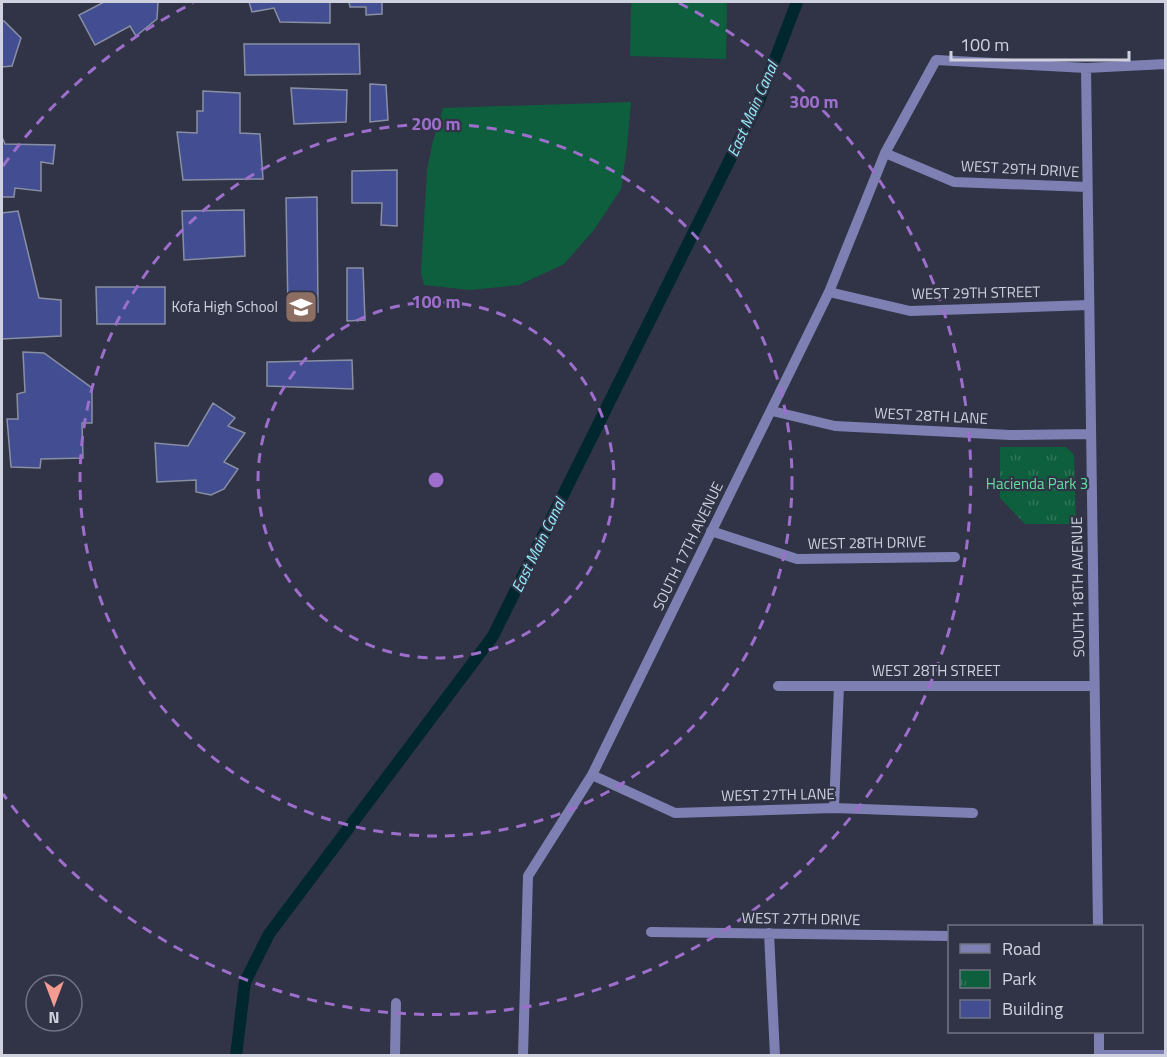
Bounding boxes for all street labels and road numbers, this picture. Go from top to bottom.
street label: WEST 29TH DRIVE [960,154,1080,183]
street label: WEST 29TH STREET [911,280,1041,305]
street label: WEST 28TH LANE [874,401,988,430]
street label: SOUTH 17TH AVENUE [646,477,729,614]
street label: SOUTH 18TH AVENUE [1065,516,1090,658]
street label: WEST 28TH DRIVE [807,530,926,555]
street label: WEST 28TH STREET [872,659,1000,682]
street label: WEST 27TH LANE [721,782,835,807]
street label: WEST 27TH DRIVE [742,906,861,931]

